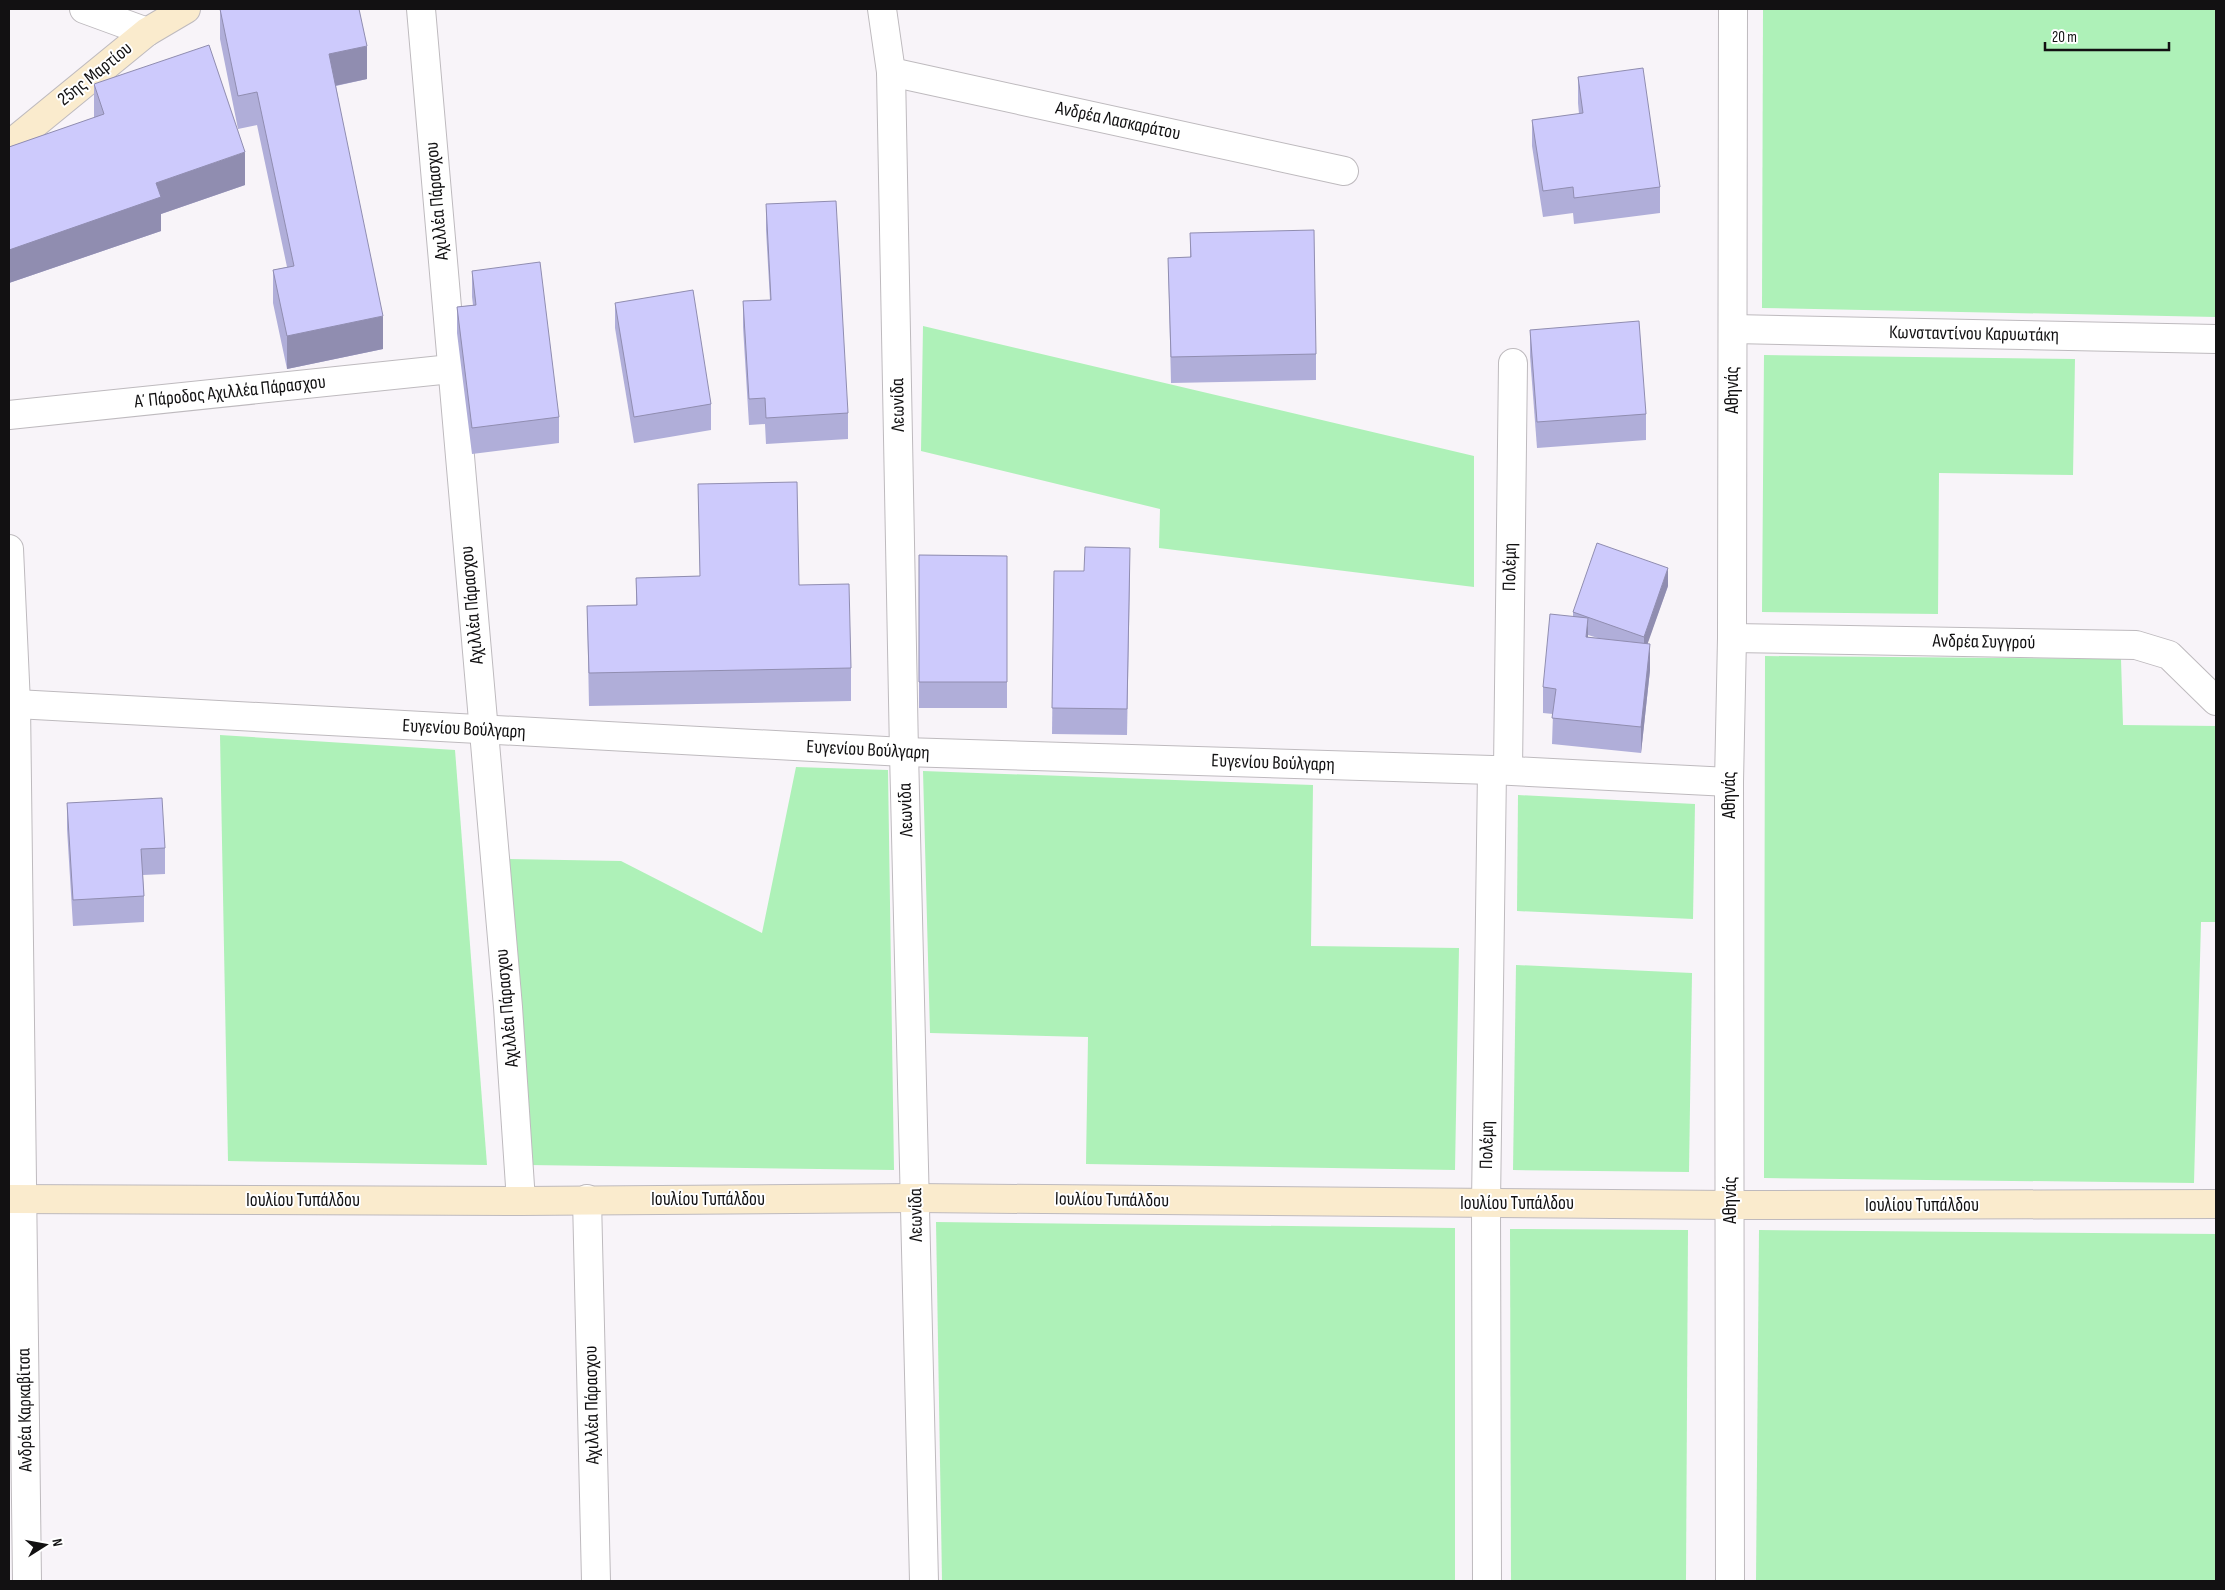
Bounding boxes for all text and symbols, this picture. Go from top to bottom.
scale bar [2045,20,2169,52]
text: 20 m [2052,28,2077,47]
street label: 25ης Μαρτίου [53,37,137,111]
street label: Ανδρέα Λασκαράτου [1052,96,1183,145]
street label: Αχιλλέα Πάρασχου [420,141,454,262]
street label: Κωνσταντίνου Καρυωτάκη [1889,321,2059,347]
street label: Αθηνάς [1721,366,1744,415]
street label: Α΄ Πάροδος Αχιλλέα Πάρασχου [132,371,327,414]
street label: Λεωνίδα [886,378,910,433]
street label: Πολέμη [1498,543,1522,591]
street label: Αχιλλέα Πάρασχου [455,545,489,666]
street label: Ανδρέα Συγγρού [1931,630,2036,654]
street label: Ευγενίου Βούλγαρη [402,714,526,744]
street label: Ευγενίου Βούλγαρη [806,735,930,765]
street label: Ευγενίου Βούλγαρη [1211,749,1335,777]
street label: Αθηνάς [1718,771,1741,820]
street label: Λεωνίδα [894,783,918,838]
street label: Αχιλλέα Πάρασχου [490,948,524,1069]
street label: Πολέμη [1475,1121,1499,1169]
street label: Αθηνάς [1719,1176,1742,1225]
street label: Ιουλίου Τυπάλδου [651,1188,765,1211]
street label: Λεωνίδα [904,1188,928,1243]
street label: Ιουλίου Τυπάλδου [1055,1188,1169,1212]
street label: Ιουλίου Τυπάλδου [246,1189,360,1212]
street label: Ιουλίου Τυπάλδου [1460,1192,1574,1215]
street label: Ιουλίου Τυπάλδου [1865,1194,1979,1217]
street label: Αχιλλέα Πάρασχου [579,1345,605,1466]
street label: Ανδρέα Καρκαβίτσα [12,1348,38,1473]
north arrow [20,1520,70,1570]
text: N [48,1537,66,1548]

